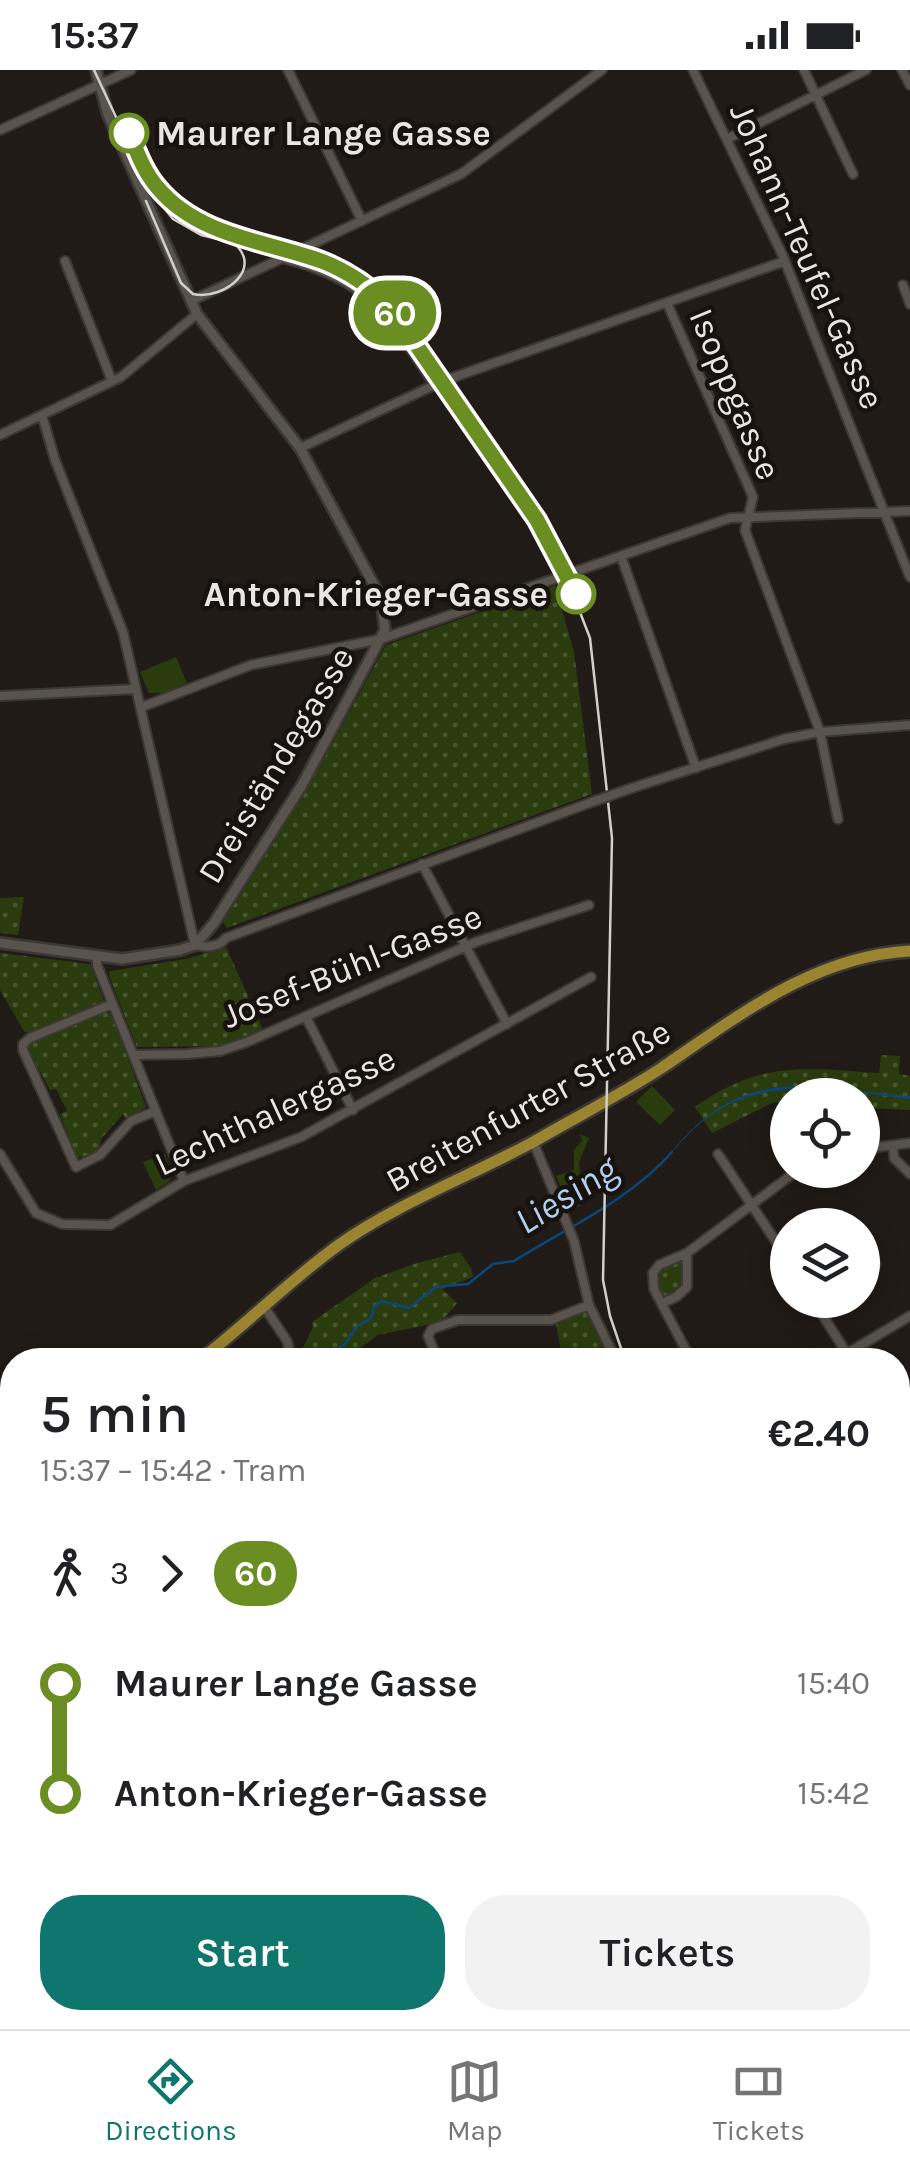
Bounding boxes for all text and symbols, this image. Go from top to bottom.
text: 15:37 [50,13,138,58]
street label: Johann-Teufel-Gasse [721,97,893,415]
place label: Maurer Lange Gasse [156,113,491,155]
marker: Maurer Lange Gasse [110,114,148,152]
line badge: 60 [350,280,440,346]
text: 60 [373,293,417,334]
street label: Isoppgasse [681,302,789,486]
place label: Anton-Krieger-Gasse [204,574,548,616]
marker: Anton-Krieger-Gasse [557,575,595,613]
street label: Dreiständegasse [189,639,363,891]
street label: Josef-Bühl-Gasse [216,895,488,1037]
street label: Breitenfurter Straße [379,1011,677,1201]
street label: Lechthalergasse [148,1037,402,1185]
map controls [770,1078,880,1318]
button: locate [770,1078,880,1188]
water label: Liesing [507,1145,627,1244]
button: layers [770,1208,880,1318]
text: 5 min [40,1382,189,1446]
text: €2.40 [768,1411,870,1456]
text: 15:37 – 15:42 · Tram [40,1452,306,1489]
icon: walk [40,1546,95,1601]
icon: forward [144,1546,199,1601]
text: 60 [234,1553,277,1594]
text: 3 [110,1555,129,1592]
text: Maurer Lange Gasse [114,1661,478,1706]
text: 15:40 [797,1665,870,1702]
text: Anton-Krieger-Gasse [114,1771,488,1816]
text: 15:42 [798,1775,870,1812]
button: Start [40,1895,445,2010]
button: Tickets [465,1895,870,2010]
tab: Directions [105,2054,237,2147]
tab: Map [447,2054,502,2147]
tab: Tickets [713,2054,805,2147]

